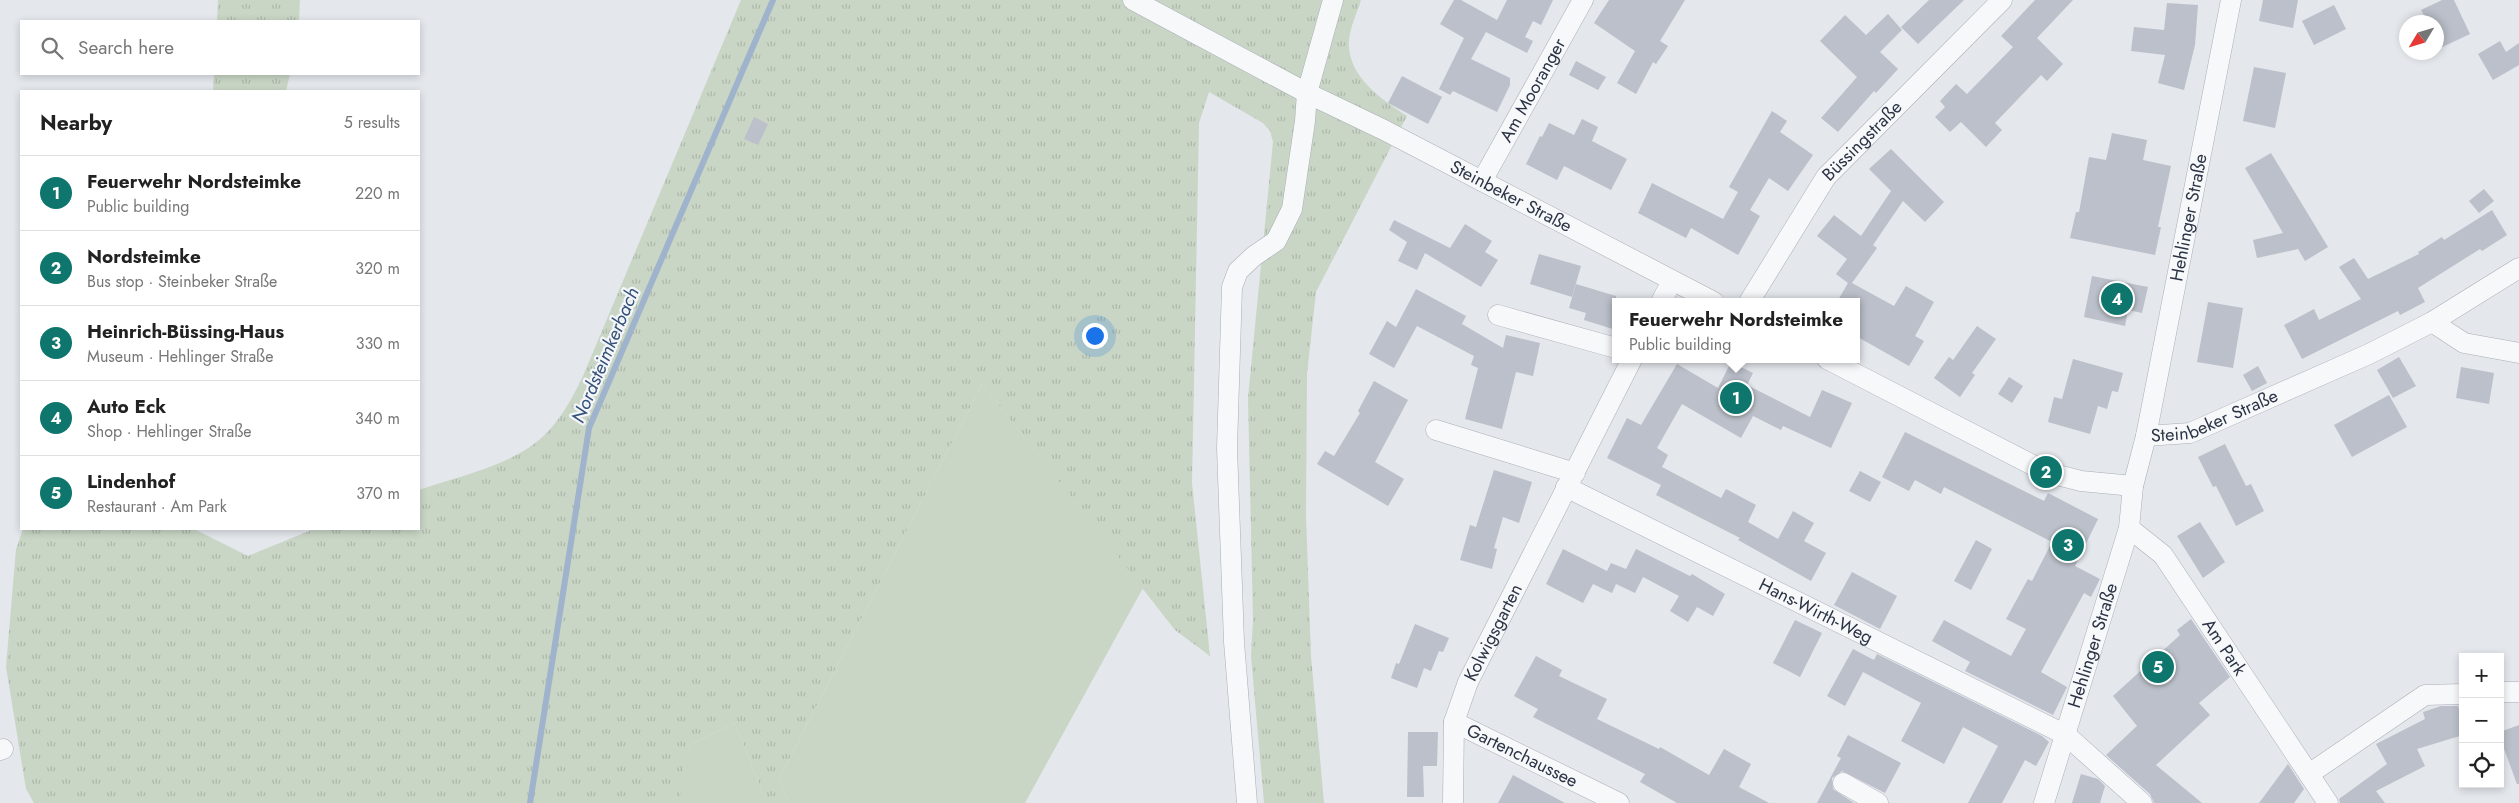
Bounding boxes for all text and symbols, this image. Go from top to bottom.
north arrow [2399,15,2444,60]
search box [20,20,420,75]
street label: Am Mooranger [1493,33,1573,147]
icon: search [38,34,66,62]
text: Search here [78,34,174,61]
street label: Büssingstraße [1816,95,1908,187]
text: Nearby [40,108,112,138]
text: 5 results [344,111,400,134]
street label: Hehlinger Straße [2163,152,2214,284]
street label: Steinbeker Straße [1446,154,1577,239]
text: Feuerwehr Nordsteimke [87,168,301,195]
text: 1 [52,182,60,205]
text: 220 m [355,182,400,205]
text: Public building [87,195,189,218]
text: Nordsteimke [87,243,201,270]
text: 2 [51,257,61,280]
text: 320 m [355,257,400,280]
text: Bus stop · Steinbeker Straße [87,270,277,293]
pin: 4 [2101,280,2133,318]
water label: Nordsteimkerbach [564,283,646,427]
popup [1612,298,1860,363]
text: Feuerwehr Nordsteimke [1629,306,1843,333]
text: Heinrich-Büssing-Haus [87,318,284,345]
your location [1082,323,1108,349]
text: 3 [51,332,61,355]
text: 330 m [356,332,400,355]
text: Public building [1629,333,1731,356]
text: Museum · Hehlinger Straße [87,345,273,368]
pin: 1 [1720,379,1752,417]
street label: Steinbeker Straße [2150,383,2282,449]
text: Auto Eck [87,393,166,420]
text: 4 [50,407,62,430]
text: 340 m [355,407,400,430]
text: Shop · Hehlinger Straße [87,420,251,443]
pin: 2 [2030,453,2062,491]
text: Lindenhof [87,468,175,495]
text: 5 [51,482,61,505]
text: 370 m [356,482,400,505]
text: Restaurant · Am Park [87,495,227,518]
pin: 3 [2052,526,2084,564]
street label: Hans-Wirth-Weg [1755,572,1877,650]
street label: Kolwigsgarten [1458,579,1529,686]
street label: Hehlinger Straße [2061,580,2124,711]
street label: Am Park [2196,613,2253,681]
pin: 5 [2142,648,2174,686]
map controls [2459,653,2504,788]
button: + [2459,653,2504,698]
button: − [2459,698,2504,743]
street label: Gartenchaussee [1462,717,1582,794]
button: locate [2459,743,2504,788]

